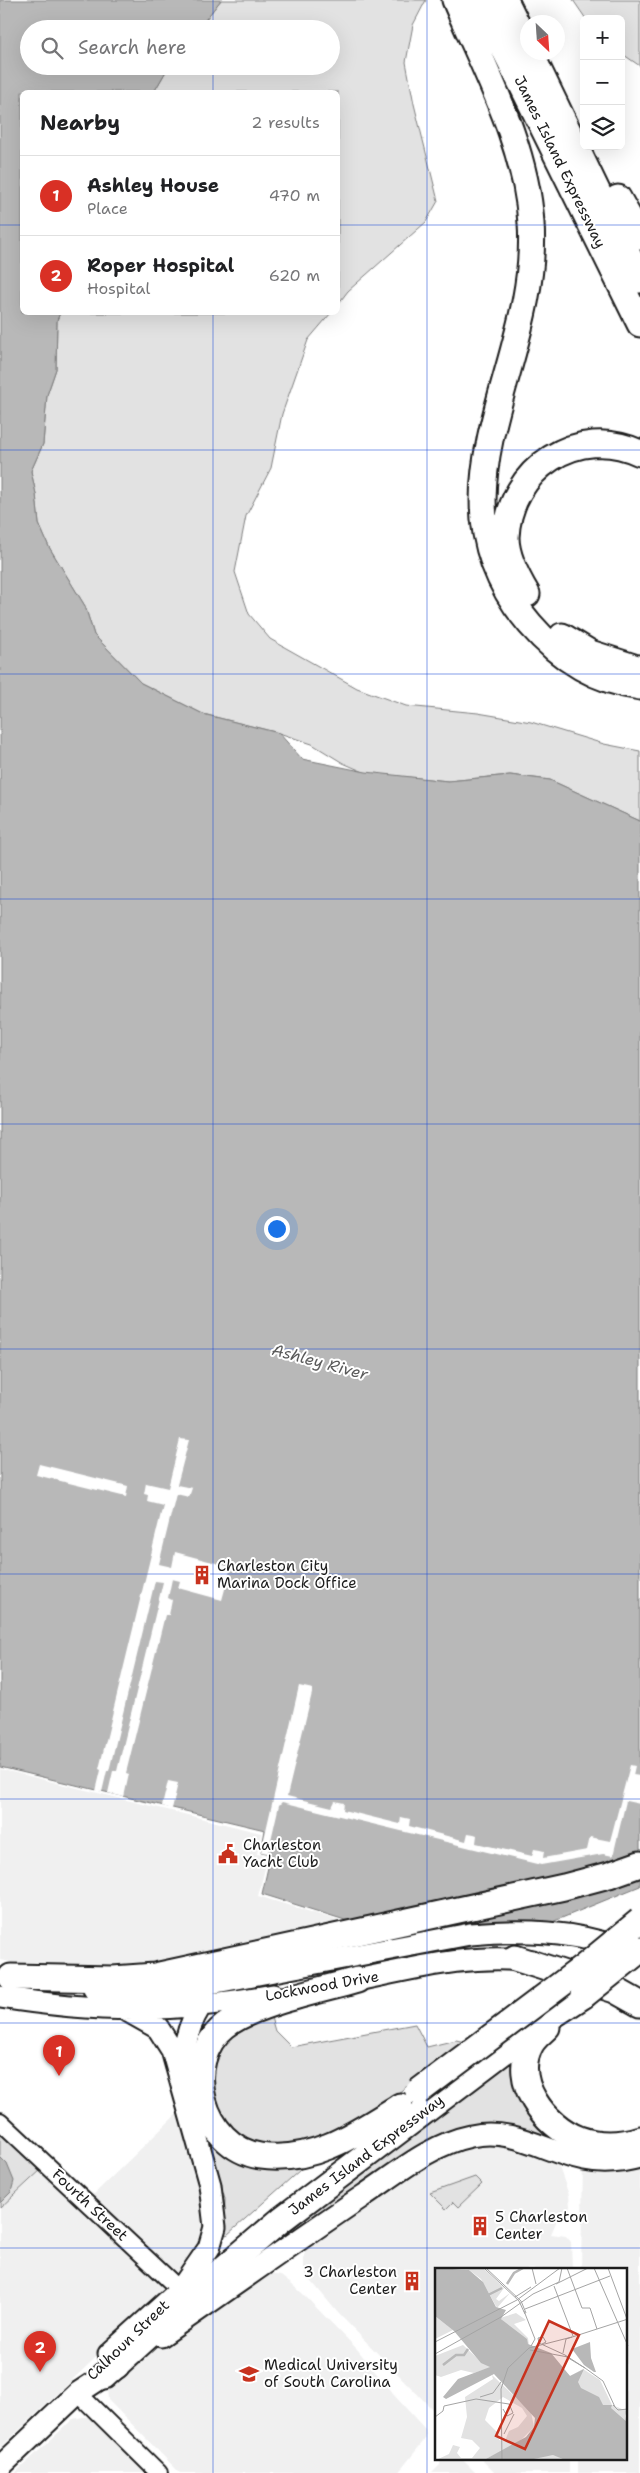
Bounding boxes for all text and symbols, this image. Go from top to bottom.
north arrow [520,15,565,60]
map controls [580,15,625,150]
button: + [580,15,625,60]
search box [20,20,340,75]
icon: search [38,34,66,62]
text: Search here [78,35,187,60]
button: − [580,60,625,105]
street label: James Island Expressway [510,73,610,251]
button: layers [580,105,625,150]
text: Nearby [40,109,120,137]
text: 2 results [251,112,320,133]
text: Ashley House [87,173,219,198]
text: 1 [52,185,60,206]
text: 470 m [269,185,320,206]
text: Place [87,198,128,219]
text: Roper Hospital [87,253,234,278]
text: 2 [50,265,62,286]
text: 620 m [269,265,320,286]
text: Hospital [87,278,150,299]
your location [264,1216,290,1242]
water label: Ashley River [270,1339,371,1385]
place label: Charleston City Marina Dock Office [217,1556,357,1593]
building icon: Charleston City Marina Dock Office [191,1564,213,1586]
place label: Charleston Yacht Club [243,1835,321,1872]
public building icon: Charleston Yacht Club [217,1843,239,1865]
street label: Lockwood Drive [264,1966,380,2006]
pin: 1 [43,2035,75,2076]
street label: James Island Expressway [284,2090,448,2220]
street label: Fourth Street [48,2165,132,2245]
place label: 5 Charleston Center [495,2207,587,2244]
building icon: 5 Charleston Center [469,2215,491,2237]
place label: 3 Charleston Center [303,2262,397,2299]
inset map [435,2268,628,2460]
building icon: 3 Charleston Center [401,2270,423,2292]
street label: Calhoun Street [82,2295,174,2385]
pin: 2 [24,2331,56,2372]
place label: Medical University of South Carolina [264,2355,398,2392]
school or university icon: Medical University of South Carolina [238,2363,260,2385]

